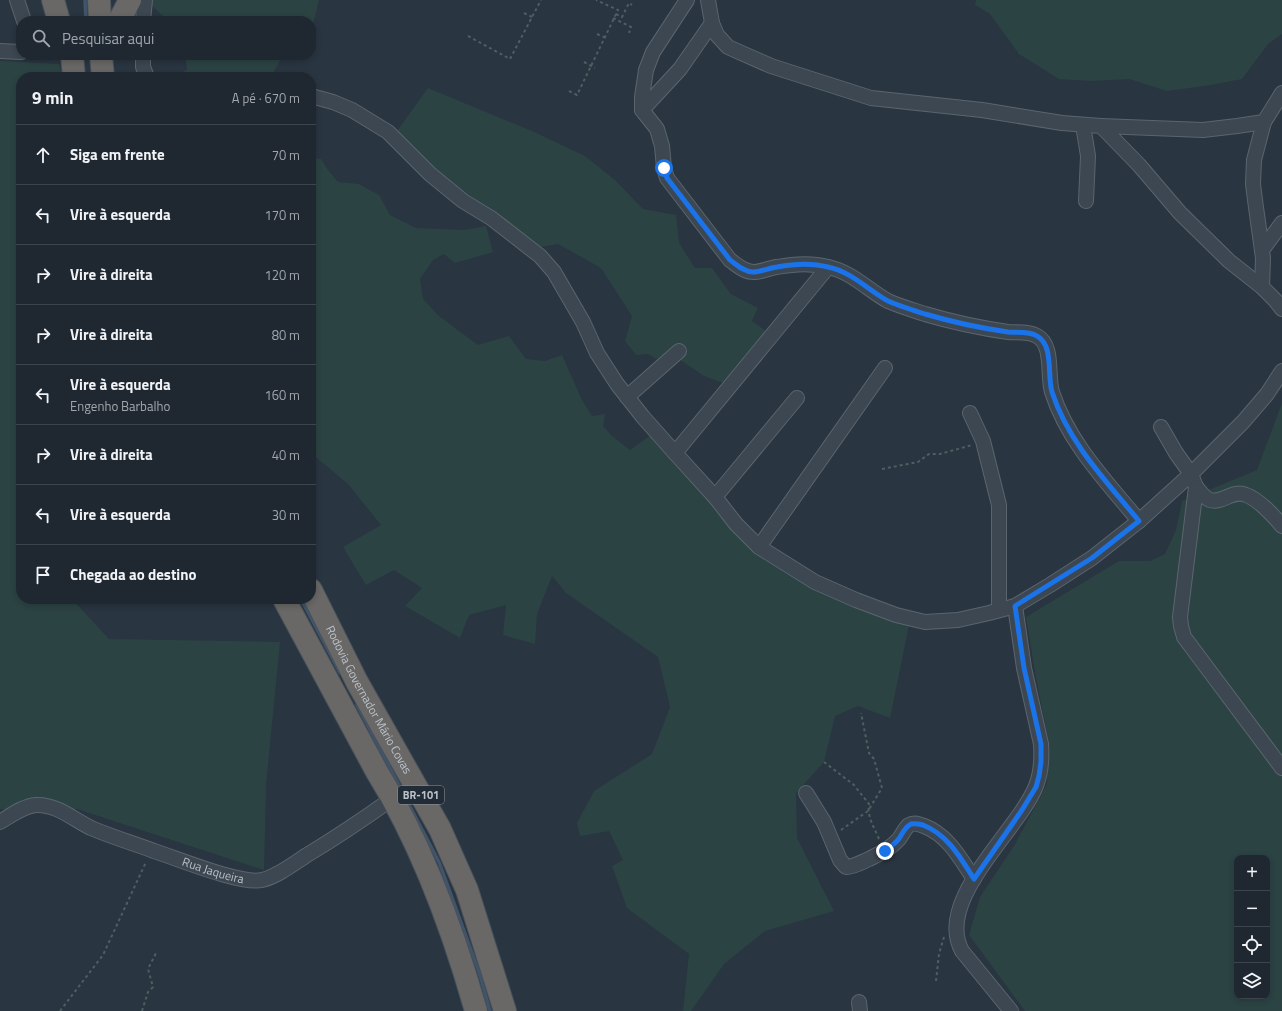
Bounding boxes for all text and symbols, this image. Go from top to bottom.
search box [16,16,316,60]
icon: search [30,27,52,49]
text: Pesquisar aqui [62,27,154,50]
text: 9 min [32,85,73,111]
text: A pé · 670 m [232,88,300,108]
text: Siga em frente [70,143,165,166]
icon: ahead [32,144,54,166]
text: 70 m [272,145,300,165]
route start [655,159,673,177]
text: Vire à esquerda [70,203,171,226]
icon: left [32,204,54,226]
text: 170 m [264,205,300,225]
text: Vire à direita [70,263,153,286]
icon: right [32,264,54,286]
text: 120 m [264,265,300,285]
text: Vire à direita [70,323,153,346]
icon: right [32,324,54,346]
text: 80 m [272,325,300,345]
text: Vire à esquerda [70,373,171,396]
icon: left [32,384,54,406]
text: 160 m [264,385,300,405]
text: Engenho Barbalho [70,396,170,416]
text: Vire à direita [70,443,153,466]
icon: right [32,444,54,466]
text: 40 m [272,445,300,465]
text: Vire à esquerda [70,503,171,526]
icon: left [32,504,54,526]
text: 30 m [272,505,300,525]
text: Chegada ao destino [70,563,196,586]
icon: arrive [32,564,54,586]
street label: Rodovia Governador Mário Covas [321,622,417,778]
road number: BR-101 [398,786,444,804]
route end [876,842,894,860]
street label: Rua Jaqueira [180,852,246,888]
map controls [1234,855,1270,999]
button: + [1234,855,1270,891]
button: − [1234,891,1270,927]
button: locate [1234,927,1270,963]
button: layers [1234,963,1270,999]

